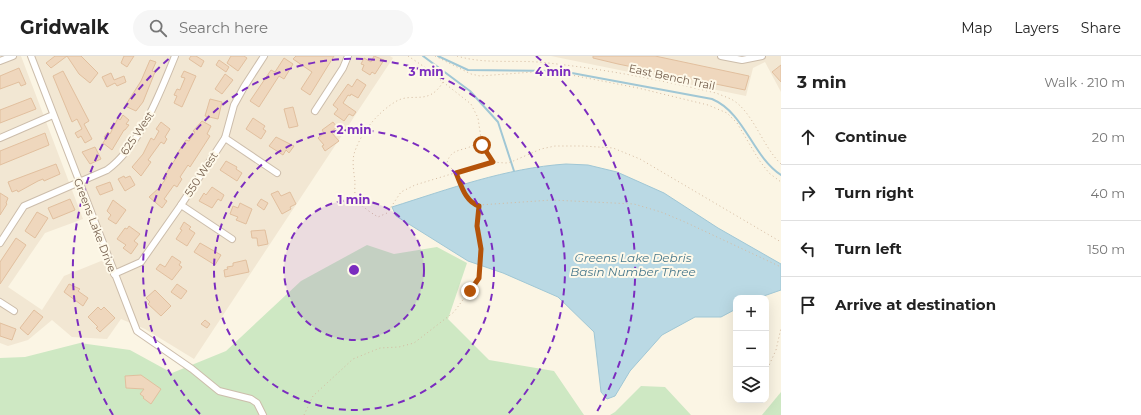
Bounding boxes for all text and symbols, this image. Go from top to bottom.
search box [133,10,413,46]
text: Gridwalk [20,16,109,39]
icon: search [147,17,169,39]
text: Search here [179,18,268,37]
text: Map [961,19,992,37]
text: Layers [1014,19,1059,37]
text: Share [1081,19,1121,37]
street label: East Bench Trail [628,61,716,93]
text: 3 min [408,64,444,79]
text: 4 min [535,64,571,79]
text: 3 min [797,72,847,92]
text: Walk · 210 m [1044,74,1125,90]
street label: 625 West [117,108,157,158]
text: 2 min [337,122,371,137]
icon: ahead [797,126,819,148]
text: Continue [835,127,907,146]
text: 20 m [1092,129,1125,145]
route start [473,136,491,154]
street label: 550 West [181,148,221,199]
street label: Greens Lake Drive [71,176,119,274]
icon: right [797,182,819,204]
text: Turn right [835,183,914,202]
text: 40 m [1091,185,1125,201]
text: 1 min [338,192,370,207]
icon: left [797,238,819,260]
text: Turn left [835,239,902,258]
text: 150 m [1087,241,1125,257]
water label: Greens Lake Debris Basin Number Three [570,250,696,279]
centre of rings [347,263,361,277]
route end [461,282,479,300]
icon: arrive [797,294,819,316]
map controls [733,295,769,403]
button: + [733,295,769,331]
text: Arrive at destination [835,295,996,314]
button: − [733,331,769,367]
button: layers [733,367,769,403]

